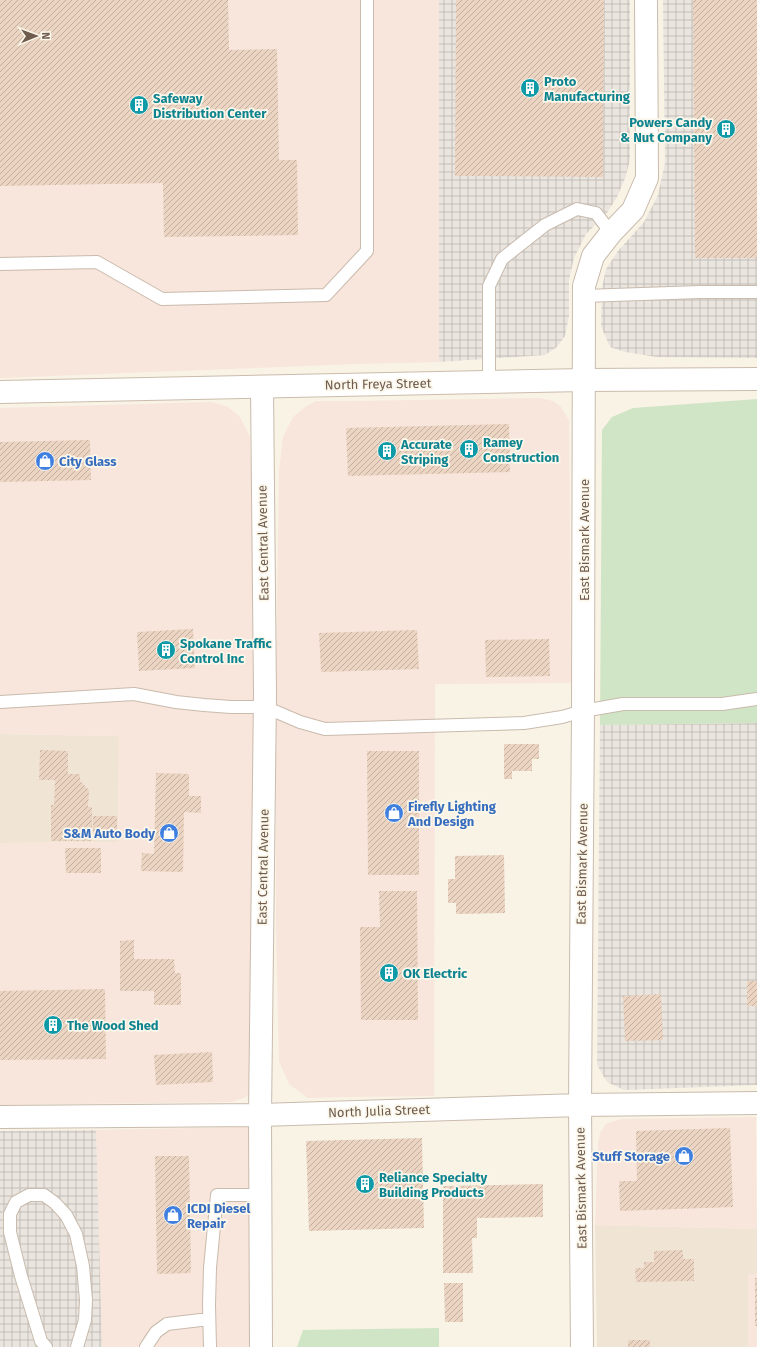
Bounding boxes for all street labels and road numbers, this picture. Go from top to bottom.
street label: North Freya Street [324,376,432,392]
street label: East Bismark Avenue [577,479,592,601]
street label: East Central Avenue [254,485,272,601]
street label: East Bismark Avenue [573,803,591,925]
street label: East Central Avenue [254,809,272,925]
street label: North Julia Street [328,1102,431,1120]
street label: East Bismark Avenue [572,1127,590,1249]

